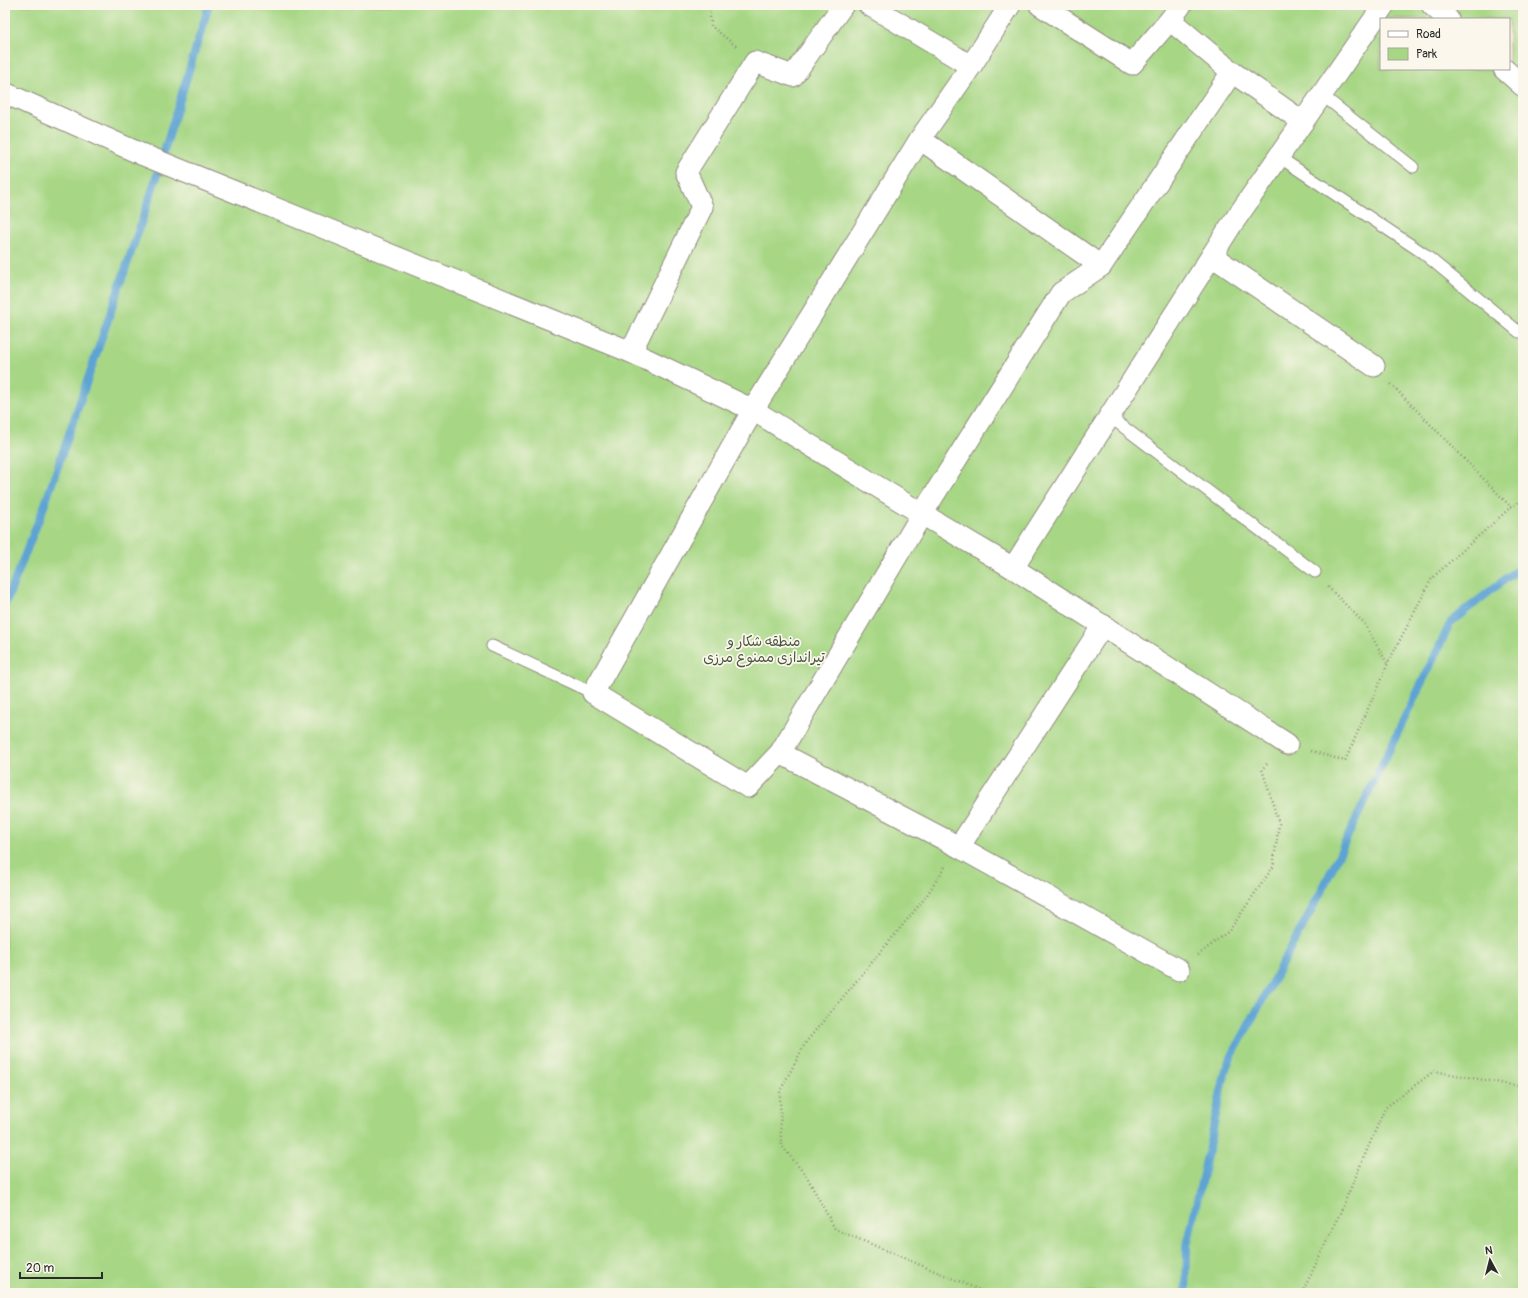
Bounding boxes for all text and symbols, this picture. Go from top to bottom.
legend [1380,18,1510,70]
text: Road [1416,27,1441,42]
text: Park [1416,47,1437,62]
park label: منطقه شکار و تیراندازی ممنوع مرزی [703,633,826,668]
north arrow [1470,1240,1510,1280]
text: N [1484,1244,1494,1257]
scale bar [20,1254,102,1280]
text: 20 m [26,1261,55,1276]

